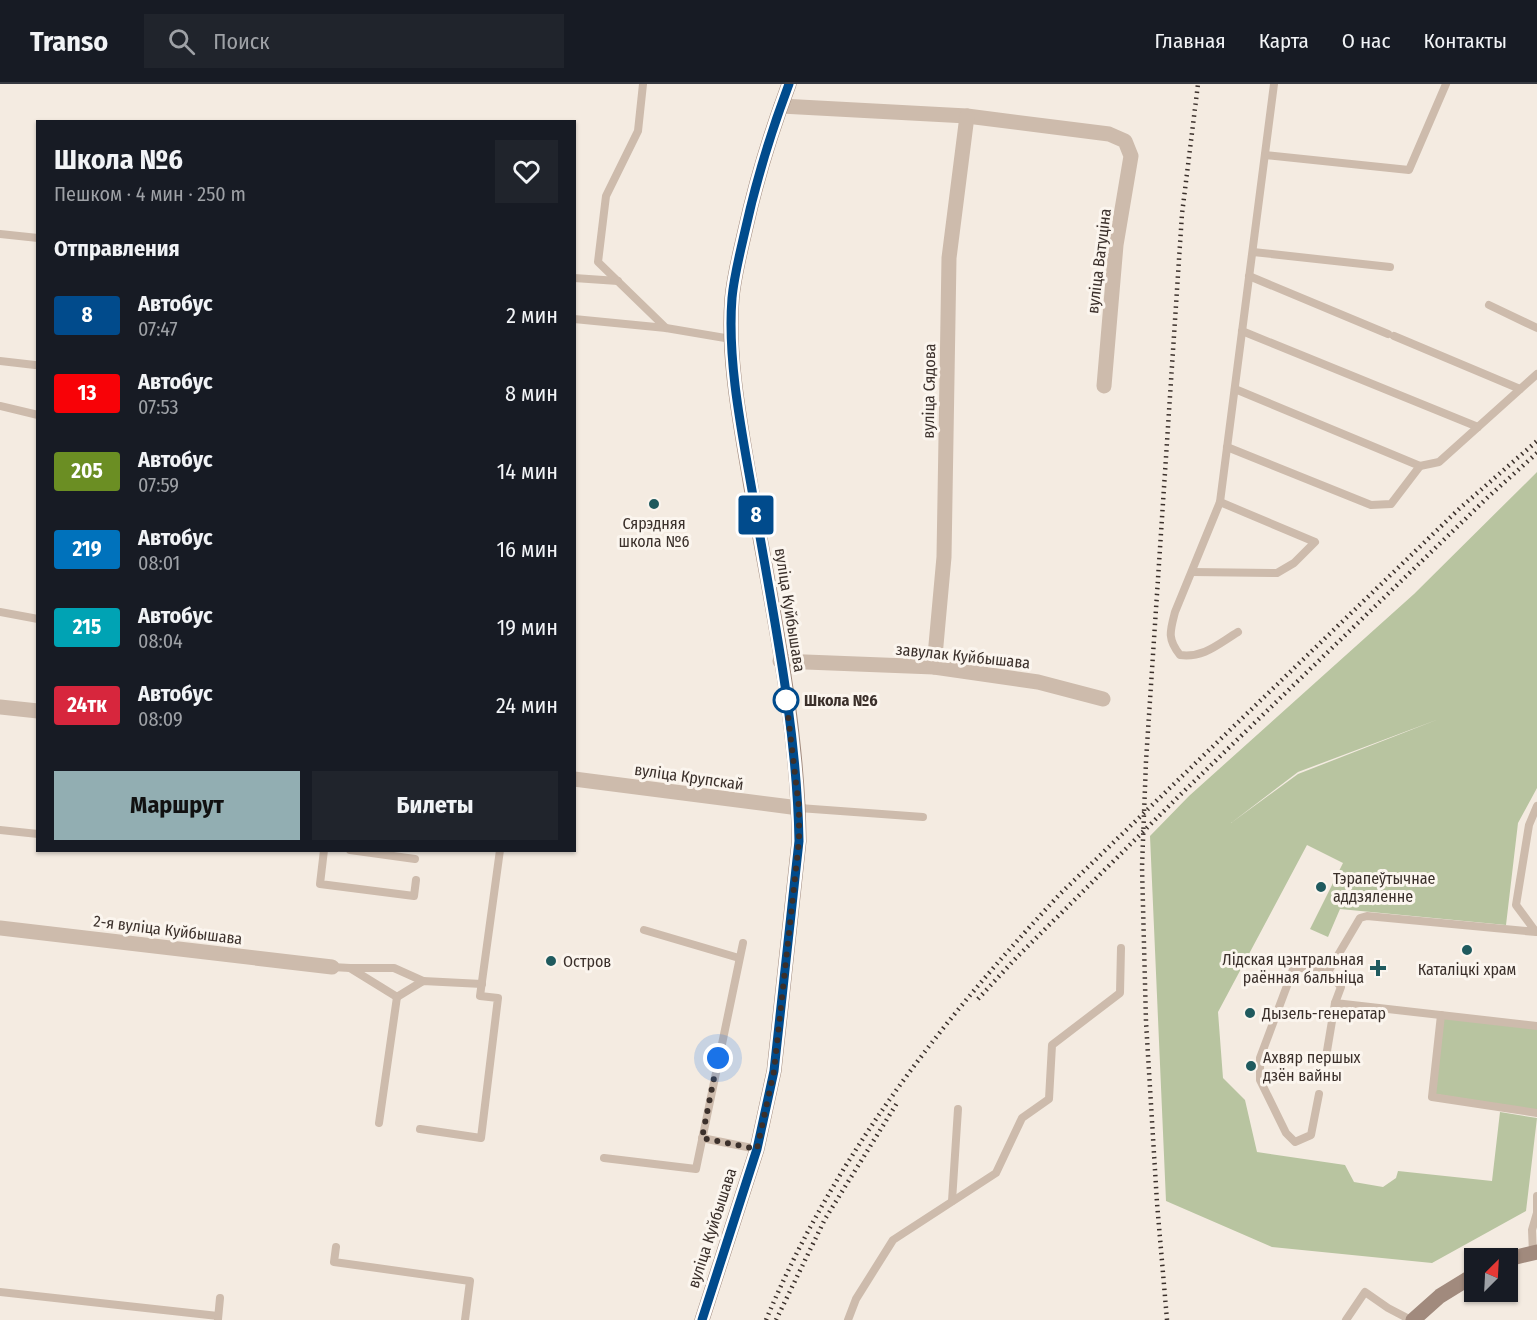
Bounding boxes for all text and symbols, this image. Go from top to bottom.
search box [144,14,564,68]
text: Transo [30,25,108,58]
icon: search [165,25,198,58]
text: Поиск [213,28,270,55]
text: Главная [1155,28,1226,54]
text: Карта [1259,28,1309,54]
text: О нас [1342,28,1390,54]
text: Контакты [1423,28,1507,54]
button: heart [495,140,558,203]
text: Школа №6 [54,143,183,176]
text: Пешком · 4 мин · 250 m [54,182,246,206]
street label: вуліца Ватуціна [1083,207,1115,315]
text: Отправления [54,235,180,262]
text: Автобус [138,290,213,317]
text: 8 [81,302,93,328]
text: 2 мин [506,302,558,329]
text: 07:47 [138,317,178,341]
street label: вуліца Сядова [919,343,939,439]
text: Автобус [138,368,213,395]
text: 13 [78,380,96,406]
text: 8 мин [505,380,558,407]
text: 07:53 [138,395,179,419]
text: Автобус [138,446,213,473]
text: 205 [71,458,103,484]
text: 14 мин [497,458,558,485]
text: 07:59 [138,473,179,497]
line badge: 8 [736,496,776,534]
marker: Сярэдняя школа №6 [647,497,661,511]
text: 8 [750,502,762,528]
place label: Сярэдняя школа №6 [619,514,690,551]
text: Автобус [138,524,213,551]
text: 219 [72,536,102,562]
text: 16 мин [496,536,558,563]
street label: вуліца Куйбышава [771,547,809,673]
text: 08:01 [138,551,180,575]
text: Автобус [138,602,213,629]
text: 215 [73,614,101,640]
text: 19 мин [497,614,558,641]
text: 08:04 [138,629,183,653]
street label: завулак Куйбышава [895,639,1031,673]
text: Автобус [138,680,213,707]
marker: Школа №6 [773,687,799,713]
place label: Школа №6 [804,691,878,710]
text: 24тк [67,692,107,718]
text: 24 мин [496,692,558,719]
text: 08:09 [138,707,183,731]
street label: вуліца Крупскай [633,760,745,794]
button: Маршрут [54,771,300,840]
button: Билеты [312,771,558,840]
place label: Тэрапеўтычнае аддзяленне [1333,869,1436,906]
marker: Тэрапеўтычнае аддзяленне [1314,880,1328,894]
street label: 2-я вуліца Куйбышава [93,911,244,949]
marker: Каталіцкі храм [1460,943,1474,957]
place label: Лідская цэнтральная раённая бальніца [1222,950,1364,987]
place label: Остров [563,952,611,971]
marker: Остров [544,954,558,968]
marker: Лідская цэнтральная раённая бальніца [1369,959,1387,977]
place label: Каталіцкі храм [1418,960,1516,979]
place label: Дызель-генератар [1261,1004,1386,1023]
marker: Дызель-генератар [1243,1006,1257,1020]
your location [703,1043,733,1073]
place label: Ахвяр першых дзён вайны [1263,1048,1361,1085]
marker: Ахвяр першых дзён вайны [1244,1059,1258,1073]
street label: вуліца Куйбышава [684,1165,740,1290]
north arrow [1464,1248,1518,1302]
map controls [1464,1248,1518,1302]

